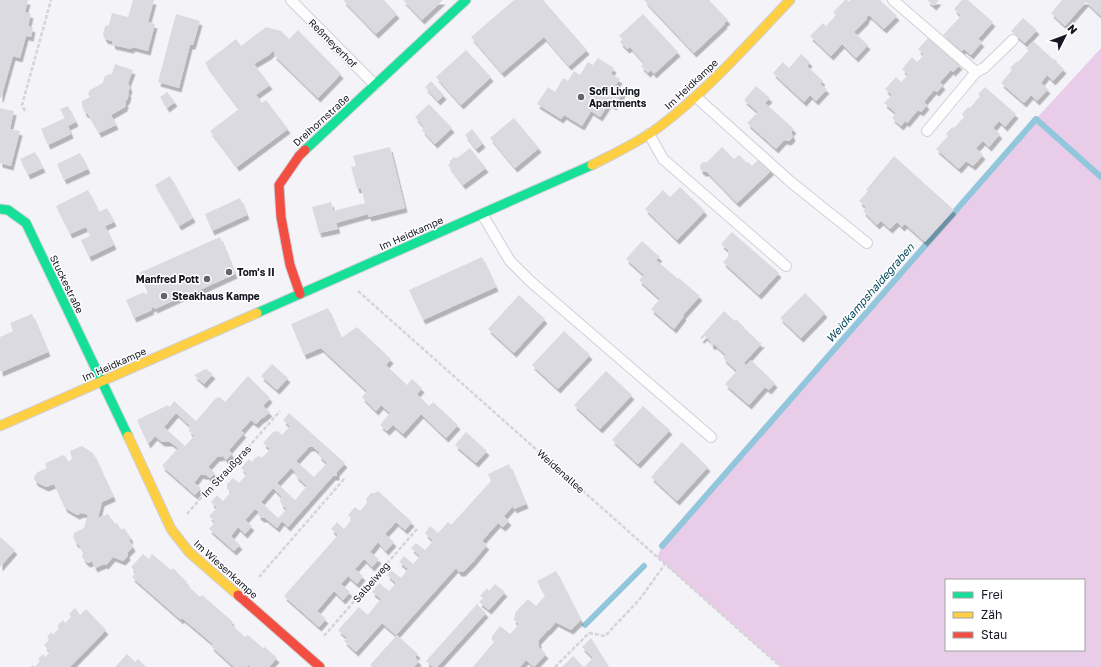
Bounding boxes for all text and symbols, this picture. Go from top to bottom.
street label: Reßmeyerhof [306,16,360,70]
north arrow [1045,16,1085,56]
text: N [1065,22,1080,36]
street label: Im Heidkampe [662,56,720,112]
place label: Sofi Living Apartments [589,85,647,109]
street label: Dreihornstraße [290,91,352,148]
marker: Sofi Living Apartments [576,92,586,102]
street label: Im Heidkampe [377,213,445,252]
water label: Weidkampshaidegraben [823,240,918,346]
street label: Stuckestraße [48,253,86,315]
place label: Tom's II [237,266,275,278]
marker: Tom's II [224,267,234,277]
place label: Manfred Pott [136,273,199,285]
marker: Manfred Pott [202,274,212,284]
place label: Steakhaus Kampe [172,290,260,302]
marker: Steakhaus Kampe [159,291,169,301]
street label: Im Heidkampe [80,344,148,383]
street label: Im Straußgras [199,442,253,500]
street label: Weidenallee [535,447,587,495]
street label: Im Wiesenkampe [192,537,261,601]
street label: Salbeiweg [350,559,392,605]
legend [945,579,1085,651]
text: Frei [981,587,1003,602]
text: Zäh [981,607,1002,622]
text: Stau [981,627,1007,642]

